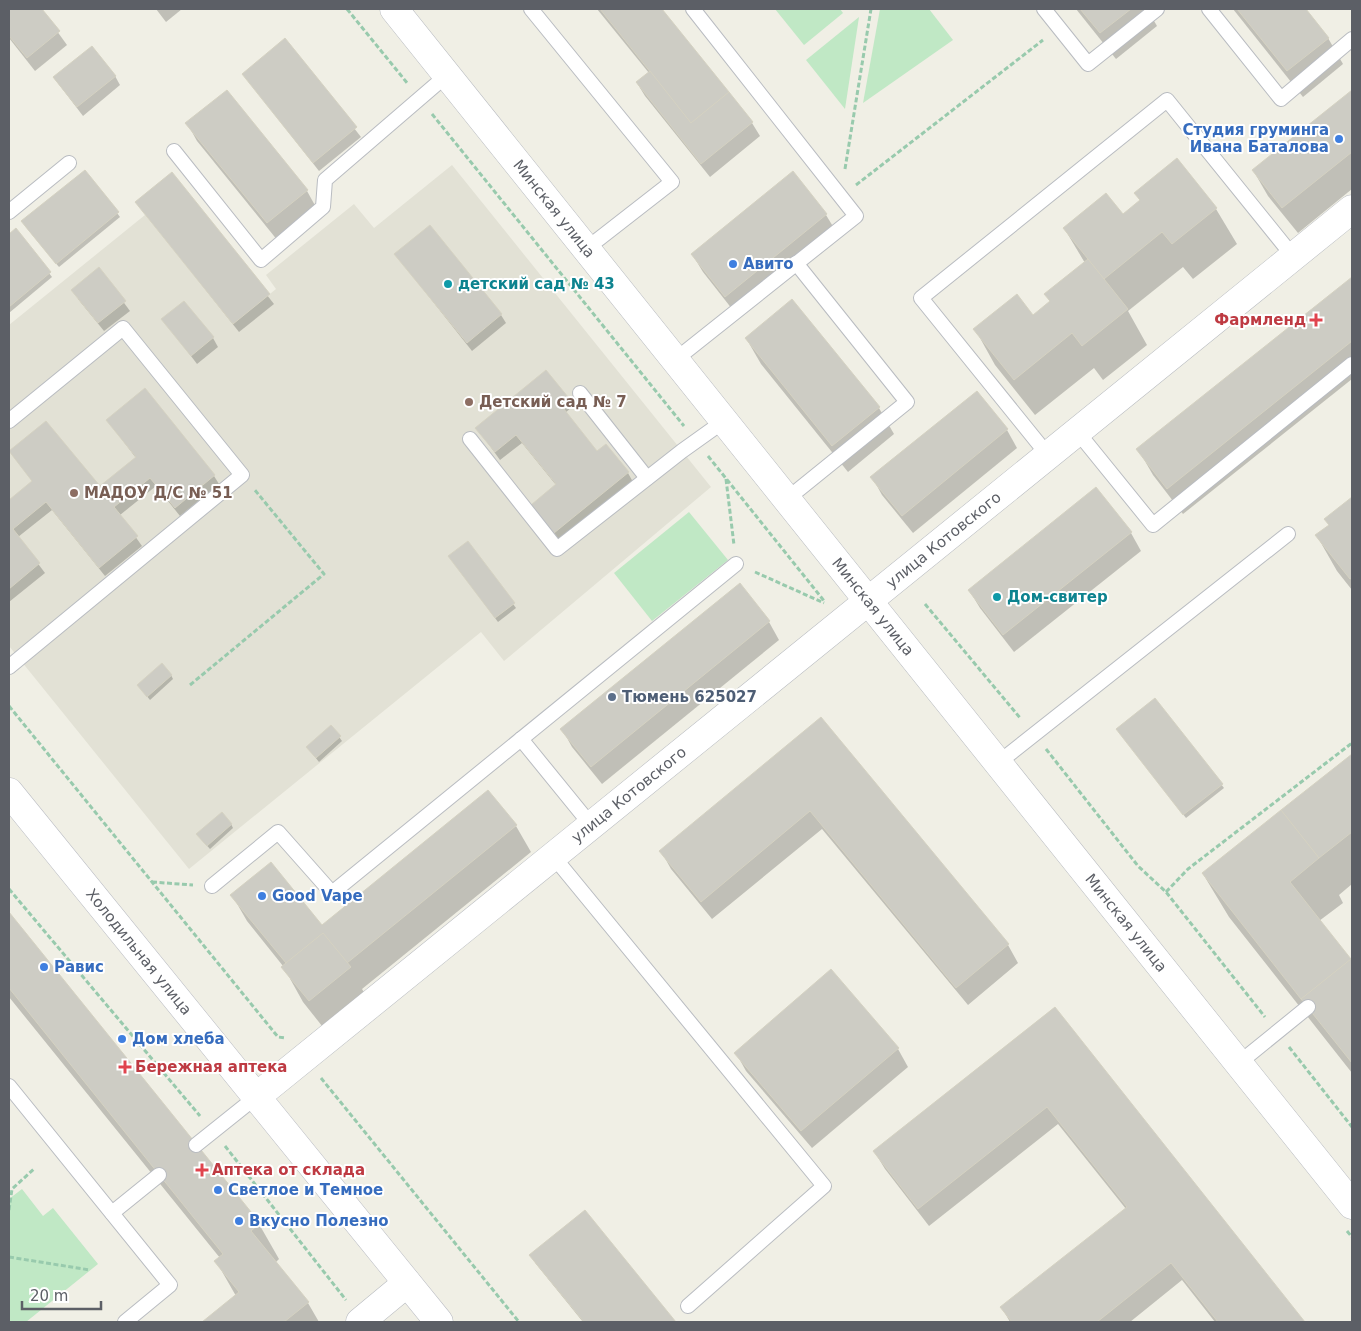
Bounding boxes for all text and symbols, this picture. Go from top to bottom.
place label: Студия груминга Ивана Баталова [1183,121,1329,156]
marker: Студия груминга Ивана Баталова [1333,133,1345,145]
street label: Минская улица [509,156,599,261]
place label: Авито [743,255,794,273]
marker: Авито [727,258,739,270]
place label: детский сад № 43 [458,275,615,293]
marker: детский сад № 43 [442,278,454,290]
place label: Фармленд [1214,311,1306,329]
marker: Фармленд [1310,314,1322,326]
place label: Детский сад № 7 [479,393,627,411]
marker: Детский сад № 7 [463,396,475,408]
place label: МАДОУ Д/С № 51 [84,484,233,502]
marker: МАДОУ Д/С № 51 [68,487,80,499]
street label: улица Котовского [883,488,1005,592]
street label: Минская улица [828,554,918,660]
place label: Дом-свитер [1007,588,1108,606]
marker: Дом-свитер [991,591,1003,603]
place label: Тюмень 625027 [622,688,757,706]
marker: Тюмень 625027 [606,691,618,703]
street label: улица Котовского [568,743,690,847]
street label: Минская улица [1081,870,1171,976]
street label: Холодильная улица [82,885,195,1019]
place label: Good Vape [272,887,363,905]
marker: Good Vape [256,890,268,902]
place label: Равис [54,958,104,976]
marker: Равис [38,961,50,973]
place label: Дом хлеба [132,1030,225,1048]
marker: Дом хлеба [116,1033,128,1045]
place label: Бережная аптека [135,1058,287,1076]
marker: Бережная аптека [119,1061,131,1073]
place label: Аптека от склада [212,1161,365,1179]
marker: Аптека от склада [196,1164,208,1176]
place label: Светлое и Темное [228,1181,383,1199]
marker: Светлое и Темное [212,1184,224,1196]
place label: Вкусно Полезно [249,1212,389,1230]
marker: Вкусно Полезно [233,1215,245,1227]
scale bar [22,1278,101,1310]
text: 20 m [30,1287,68,1305]

